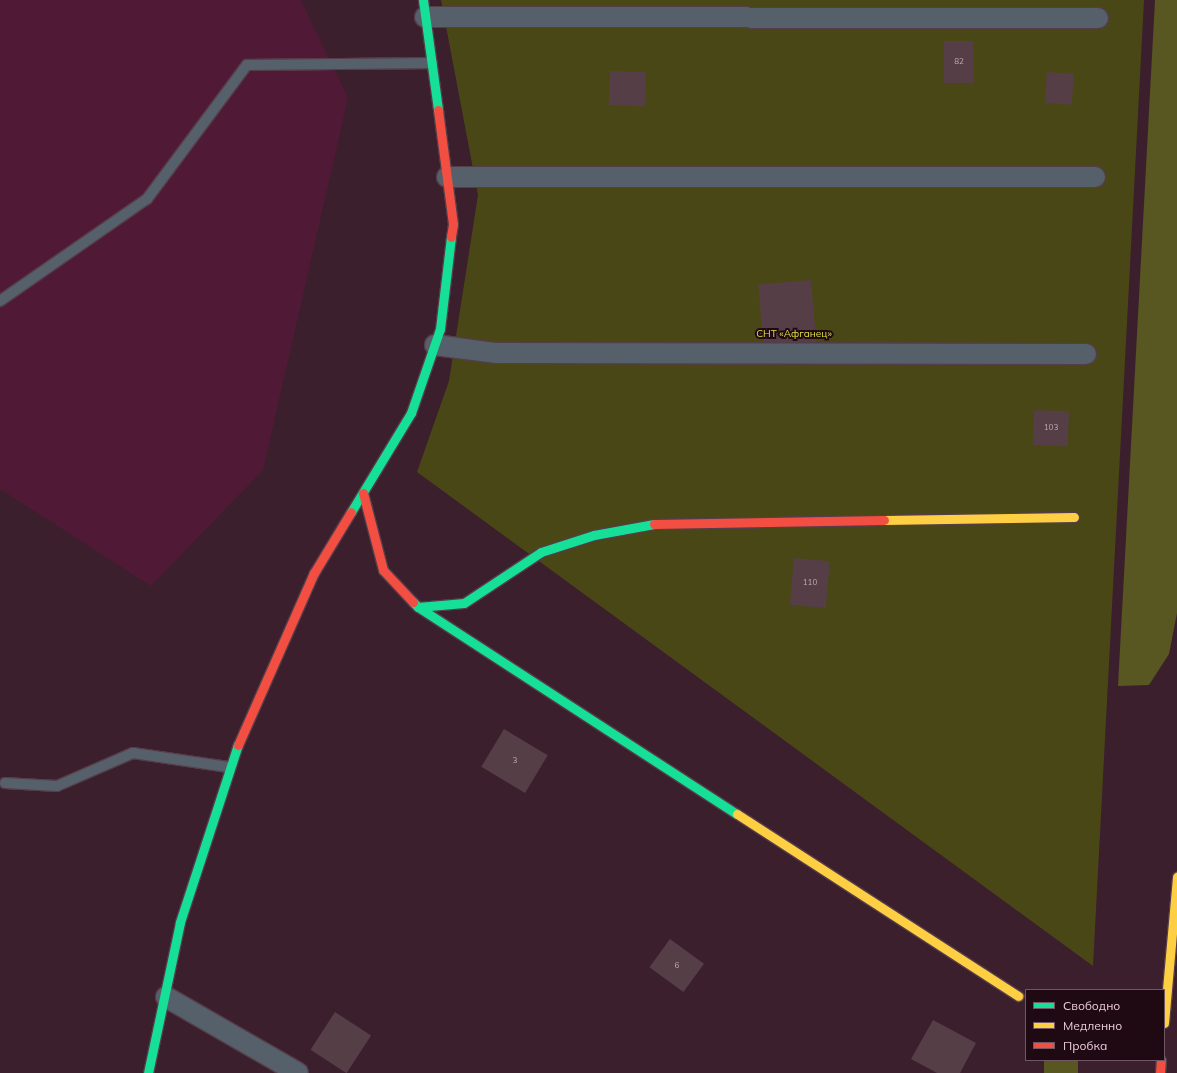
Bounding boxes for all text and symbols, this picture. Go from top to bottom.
house number: 82 [954,57,964,67]
park label: СНТ «Афганец» [756,328,832,340]
house number: 103 [1044,423,1058,433]
house number: 110 [803,578,817,588]
house number: 3 [513,756,517,766]
house number: 6 [675,961,679,971]
legend [1025,989,1165,1061]
text: Свободно [1063,998,1120,1013]
text: Медленно [1063,1018,1122,1033]
text: Пробка [1063,1038,1107,1053]

